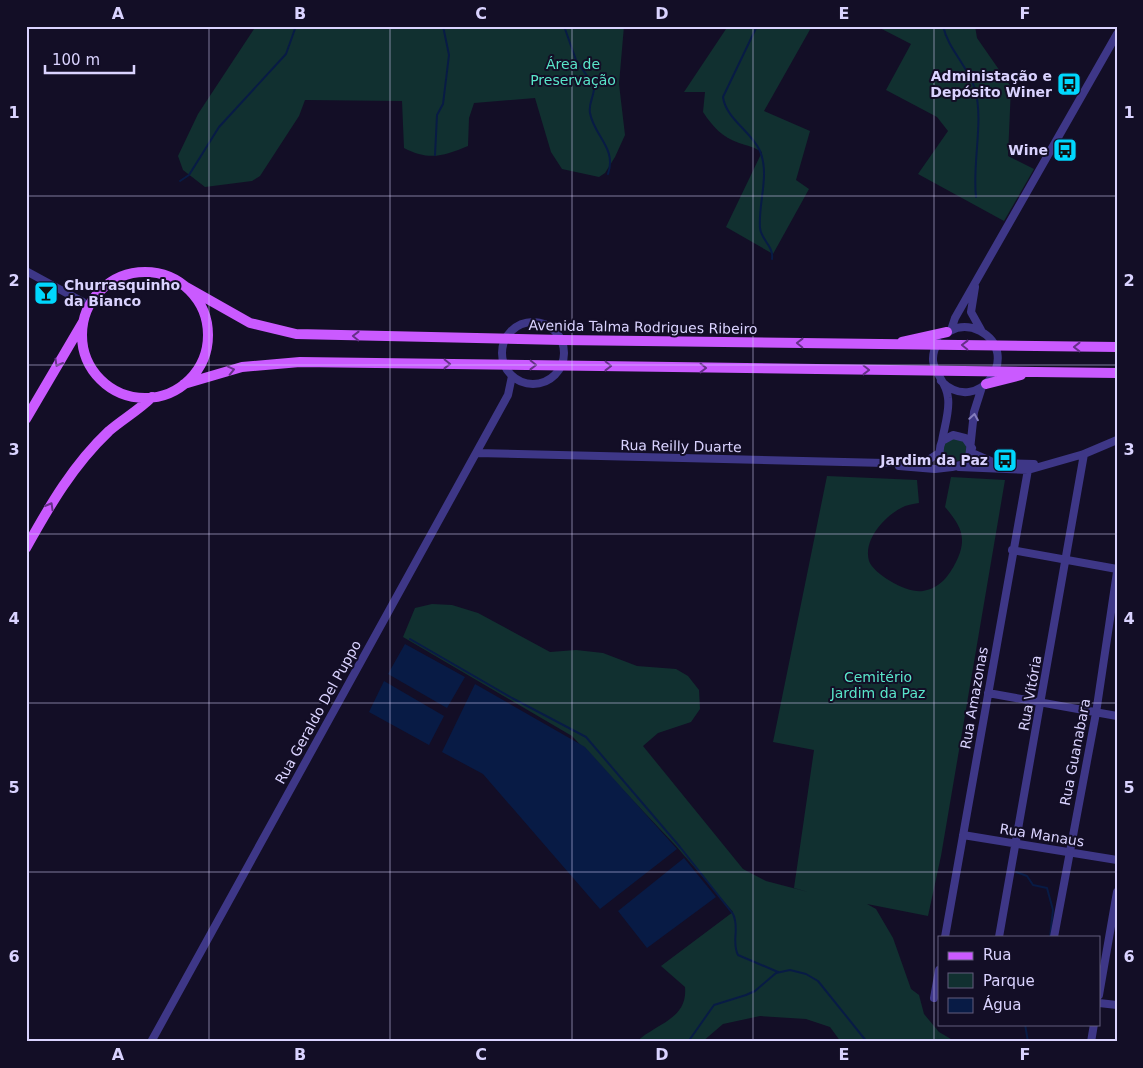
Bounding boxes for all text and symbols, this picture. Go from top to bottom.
text: A [112,4,125,23]
text: B [294,4,306,23]
text: C [475,4,487,23]
text: D [655,4,669,23]
text: E [839,4,849,23]
text: F [1020,4,1030,23]
scale bar [45,42,134,74]
text: 100 m [52,51,100,69]
park label: Área de Preservação [530,56,616,88]
place label: Administação e Depósito Winer [930,68,1052,100]
bus stop icon: Administação e Depósito Winer [1056,71,1082,97]
text: 1 [8,103,20,122]
text: 1 [1123,103,1135,122]
bus stop icon: Wine [1052,137,1078,163]
place label: Wine [1008,142,1048,158]
text: 2 [8,271,20,290]
text: 2 [1123,271,1135,290]
place label: Churrasquinho da Bianco [64,277,181,309]
bar icon: Churrasquinho da Bianco [33,280,59,306]
street label: Avenida Talma Rodrigues Ribeiro [528,317,758,337]
one-way arrow [352,331,360,341]
one-way arrow [795,338,803,348]
one-way arrow [961,340,968,350]
one-way arrow [1072,342,1080,352]
one-way arrow [54,357,64,366]
one-way arrow [443,359,451,370]
one-way arrow [530,360,538,370]
one-way arrow [604,361,612,371]
one-way arrow [700,363,707,373]
one-way arrow [226,365,235,376]
one-way arrow [862,365,870,375]
one-way arrow [968,413,978,421]
street label: Rua Reilly Duarte [620,437,742,455]
text: 3 [8,440,20,459]
text: 3 [1123,440,1135,459]
bus stop icon: Jardim da Paz [992,447,1018,473]
place label: Jardim da Paz [879,452,988,468]
one-way arrow [44,502,54,511]
text: 4 [8,609,20,628]
text: 4 [1123,609,1135,628]
street label: Rua Geraldo Del Puppo [272,637,364,787]
street label: Rua Amazonas [957,646,991,750]
street label: Rua Vitória [1015,654,1045,732]
park label: Cemitério Jardim da Paz [830,669,925,701]
street label: Rua Guanabara [1057,697,1093,807]
text: 5 [8,778,20,797]
text: 5 [1123,778,1135,797]
street label: Rua Manaus [999,820,1085,850]
legend [938,936,1100,1026]
text: Rua [983,946,1011,964]
text: 6 [8,947,20,966]
text: 6 [1123,947,1135,966]
text: Parque [983,972,1035,990]
text: Água [983,995,1021,1014]
text: A [112,1045,125,1064]
text: B [294,1045,306,1064]
text: C [475,1045,487,1064]
text: D [655,1045,669,1064]
text: E [839,1045,849,1064]
text: F [1020,1045,1030,1064]

